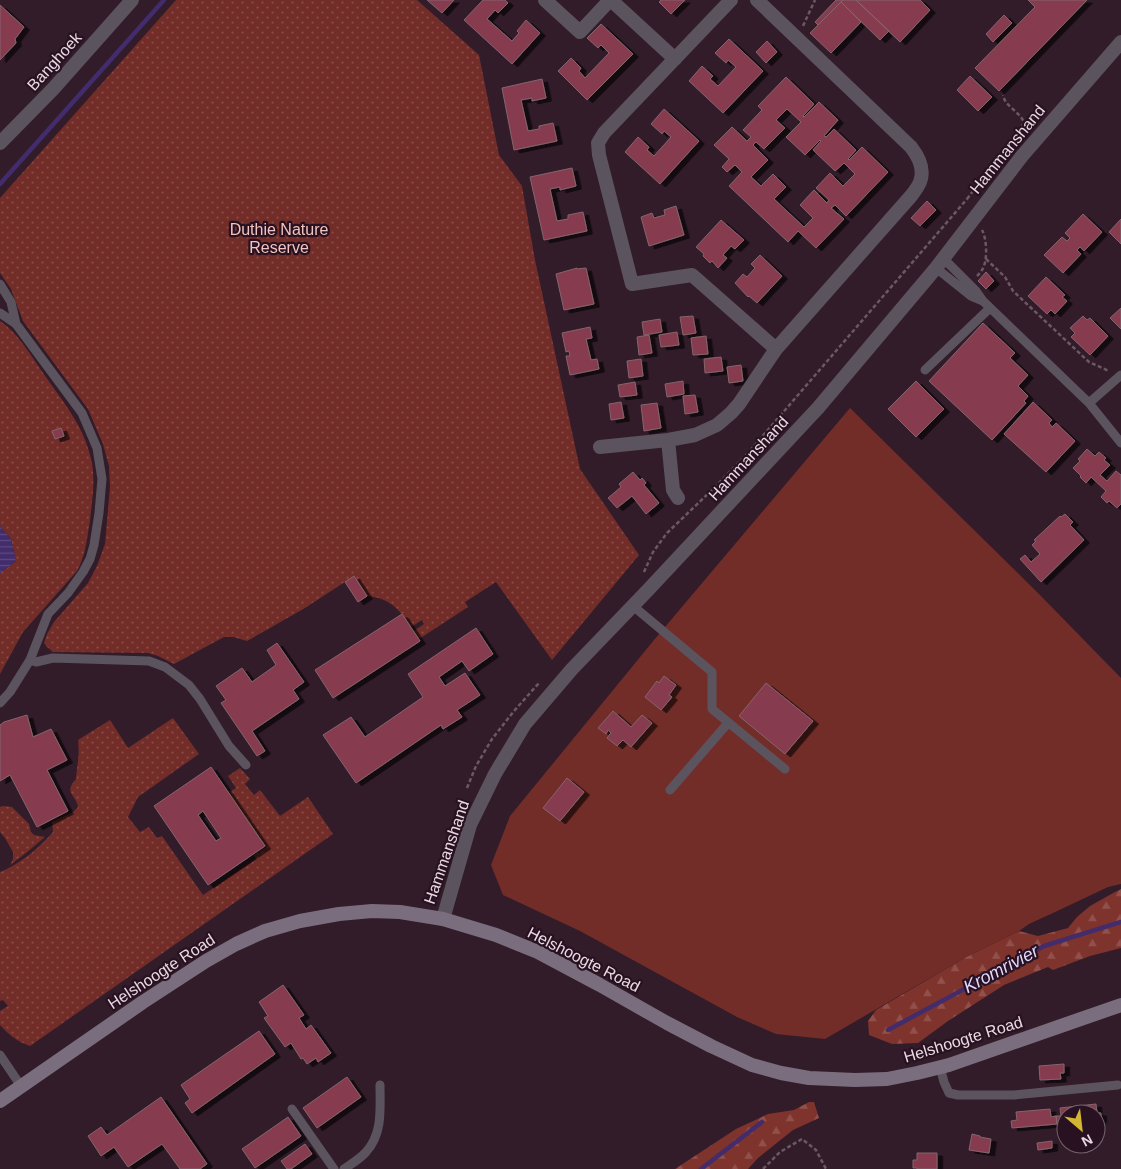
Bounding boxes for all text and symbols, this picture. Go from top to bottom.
street label: Banghoek [24,28,85,94]
street label: Hammanshand [967,102,1048,197]
park label: Duthie Nature Reserve [230,221,328,256]
street label: Hammanshand [705,413,792,504]
street label: Hammanshand [421,798,472,906]
street label: Helshoogte Road [525,924,643,995]
street label: Helshoogte Road [105,931,218,1012]
water label: Kromrivier [960,940,1043,997]
street label: Helshoogte Road [902,1013,1025,1066]
north arrow [1056,1104,1106,1154]
text: N [1079,1131,1095,1150]

